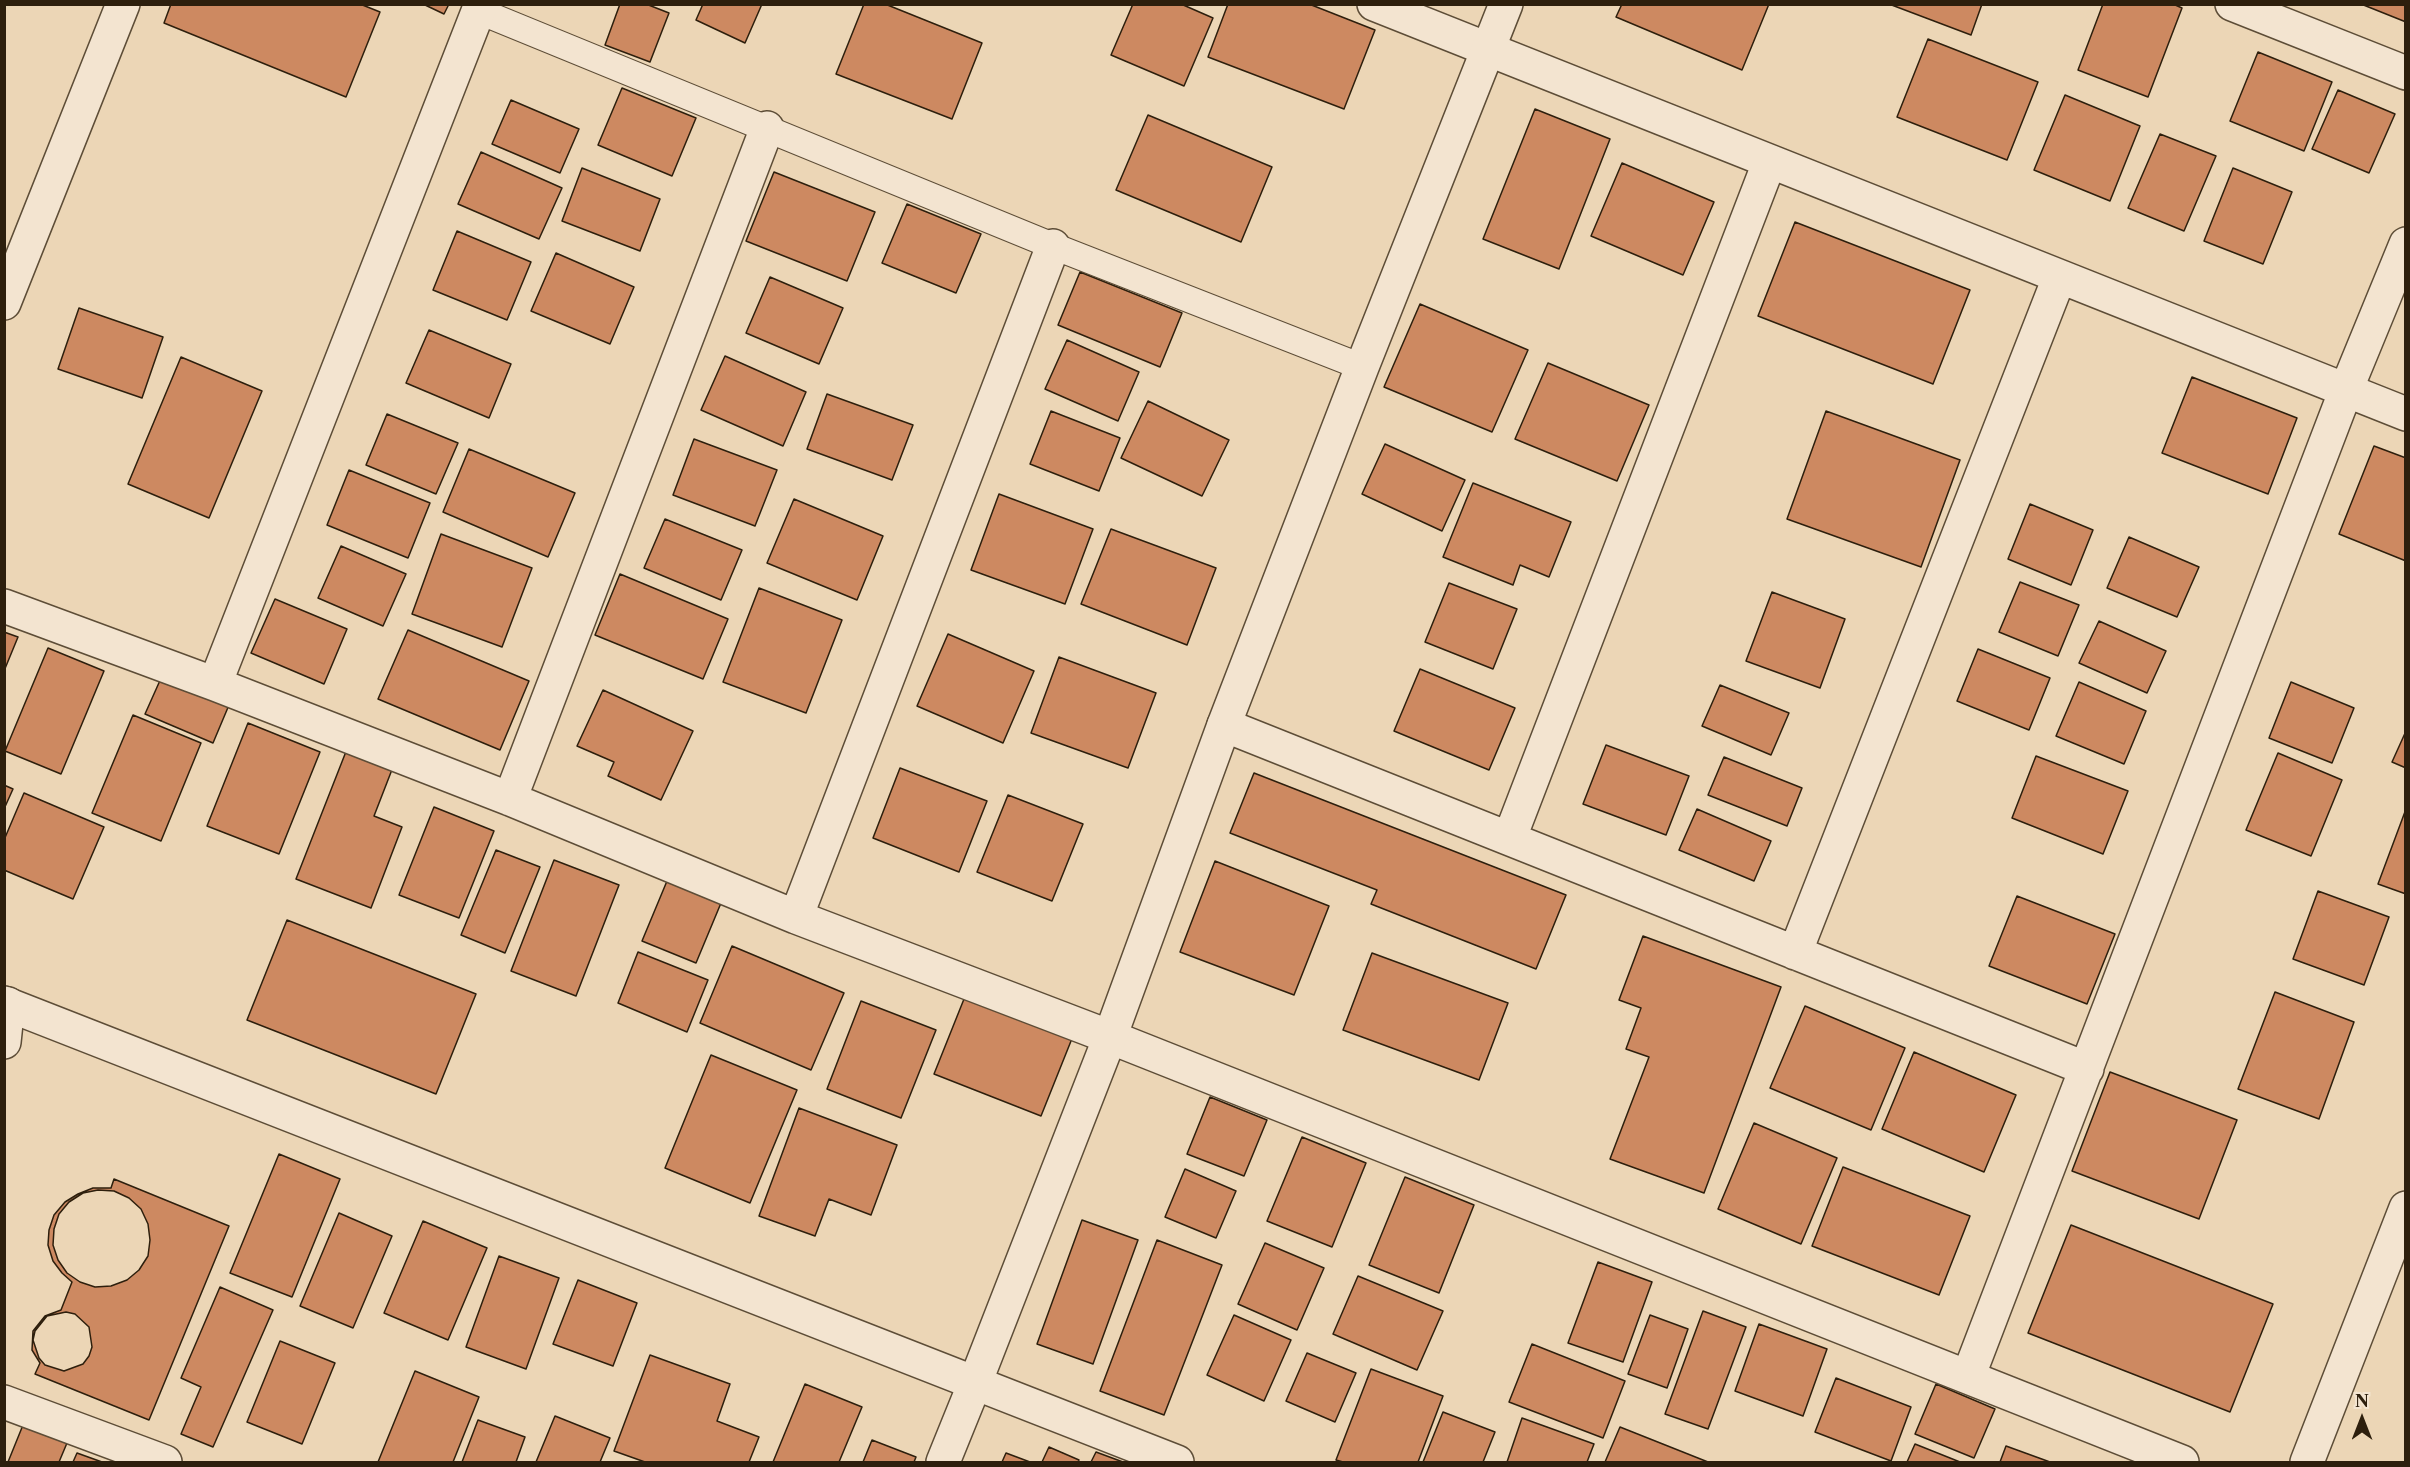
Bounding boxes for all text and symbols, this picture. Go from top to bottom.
north arrow [2332,1389,2392,1449]
text: N [2355,1391,2369,1411]

